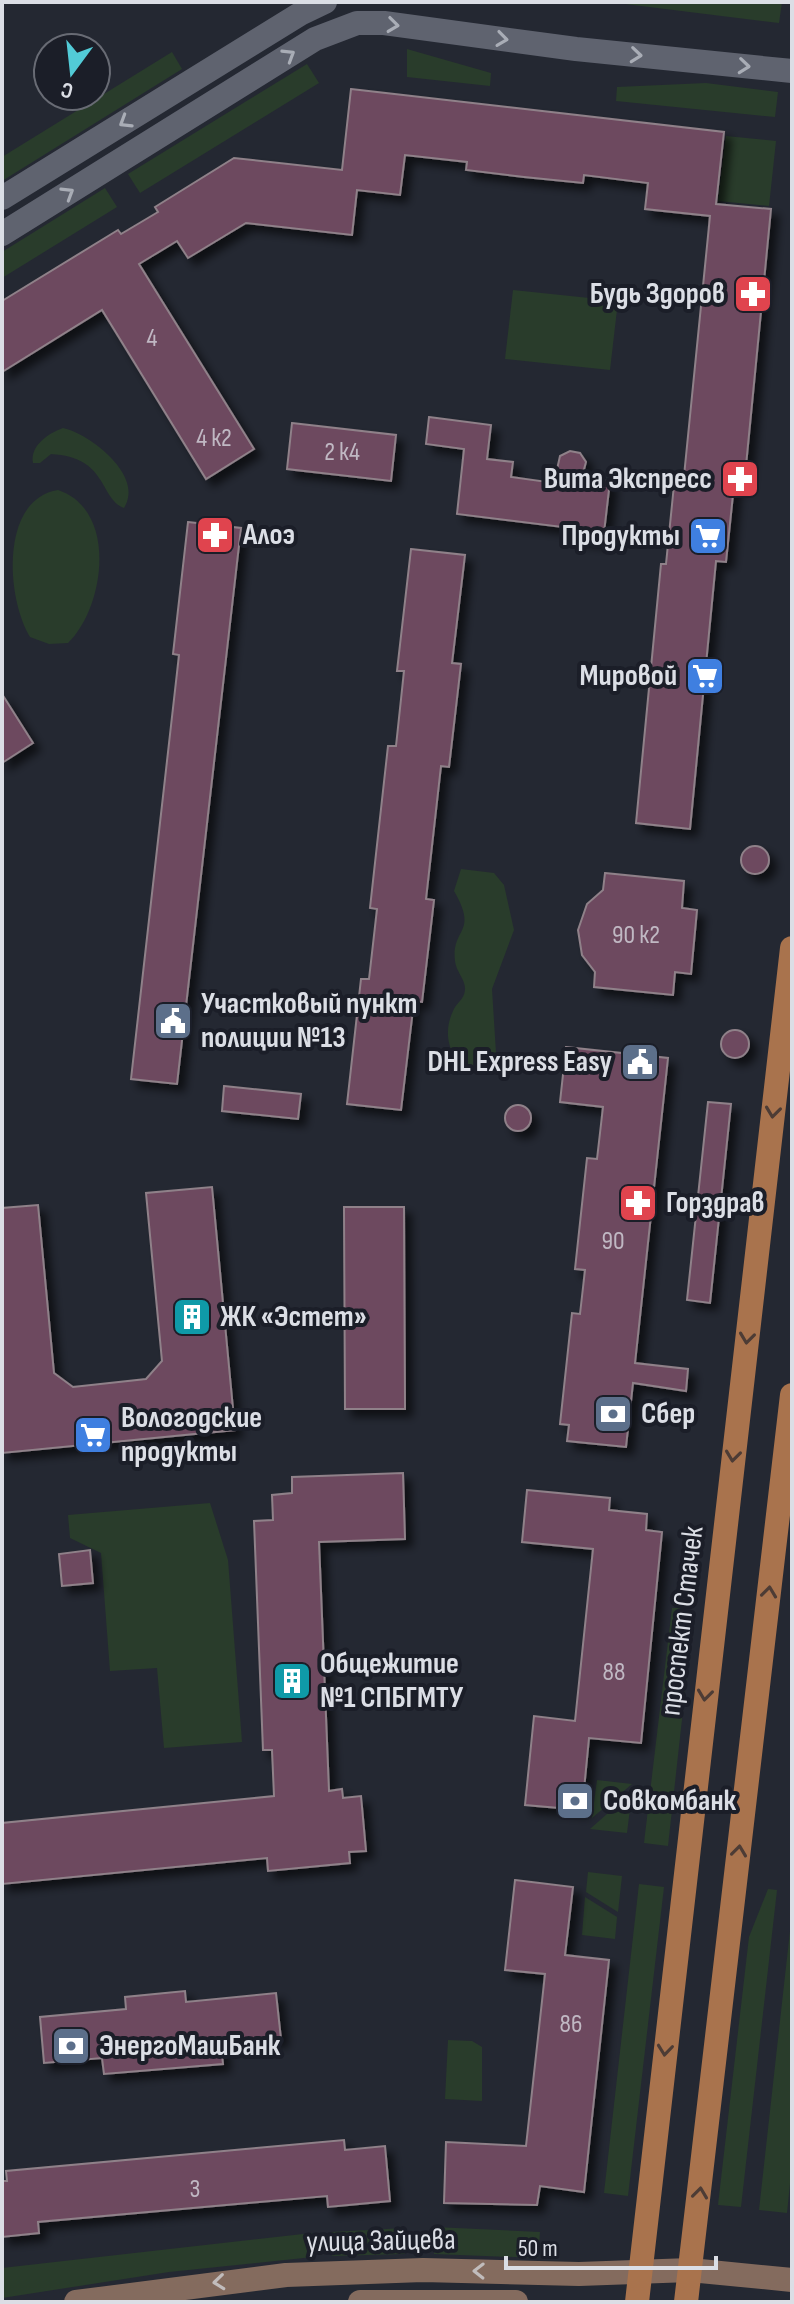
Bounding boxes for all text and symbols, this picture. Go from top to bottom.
one-way arrow [387,16,400,33]
one-way arrow [495,30,509,47]
north arrow [32,32,112,112]
one-way arrow [630,47,643,64]
one-way arrow [280,50,295,65]
one-way arrow [738,58,751,75]
text: С [58,75,76,104]
one-way arrow [119,112,134,128]
one-way arrow [59,187,74,202]
pharmacy icon: Будь Здоров [732,273,774,315]
place label: Будь Здоров [590,276,725,312]
house number: 4 [147,323,158,354]
house number: 4 к2 [196,423,232,454]
house number: 2 к4 [324,437,360,468]
pharmacy icon: Вита Экспресс [719,458,761,500]
place label: Вита Экспресс [544,461,712,497]
pharmacy icon: Алоэ [194,514,236,556]
supermarket icon: Продукты [687,515,729,557]
place label: Алоэ [242,517,295,553]
place label: Продукты [562,518,680,554]
supermarket icon: Мировой [684,655,726,697]
place label: Мировой [580,658,677,694]
house number: 90 к2 [612,920,660,951]
place label: Участковый пункт полиции №13 [201,986,417,1056]
public building icon: Участковый пункт полиции №13 [152,1000,194,1042]
public building icon: DHL Express Easy [619,1041,661,1083]
place label: DHL Express Easy [427,1044,613,1080]
one-way arrow [765,1105,782,1119]
pharmacy icon: Горздрав [617,1182,659,1224]
place label: Горздрав [666,1185,764,1221]
house number: 90 [601,1226,625,1257]
building icon: ЖК «Эстет» [171,1296,213,1338]
place label: ЖК «Эстет» [220,1299,367,1335]
one-way arrow [738,1332,755,1345]
bank icon: Сбер [592,1393,634,1435]
place label: Сбер [641,1396,695,1432]
place label: Вологодские продукты [121,1400,262,1470]
supermarket icon: Вологодские продукты [72,1414,114,1456]
one-way arrow [725,1450,742,1463]
street label: проспект Стачек [653,1524,712,1718]
one-way arrow [761,1585,778,1598]
place label: Общежитие №1 СПБГМТУ [320,1646,463,1716]
house number: 88 [603,1657,625,1688]
building icon: Общежитие №1 СПБГМТУ [271,1660,313,1702]
one-way arrow [697,1689,714,1702]
bank icon: Совкомбанк [554,1780,596,1822]
place label: Совкомбанк [603,1783,737,1819]
one-way arrow [731,1844,748,1857]
house number: 86 [560,2009,582,2040]
bank icon: ЭнергоМашБанк [50,2025,92,2067]
place label: ЭнергоМашБанк [99,2028,281,2064]
one-way arrow [657,2044,674,2057]
house number: 3 [190,2174,200,2205]
one-way arrow [691,2186,708,2199]
scale bar [506,2220,716,2270]
street label: улица Зайцева [306,2222,456,2260]
text: 50 m [518,2234,558,2263]
one-way arrow [472,2263,485,2280]
one-way arrow [212,2274,225,2291]

